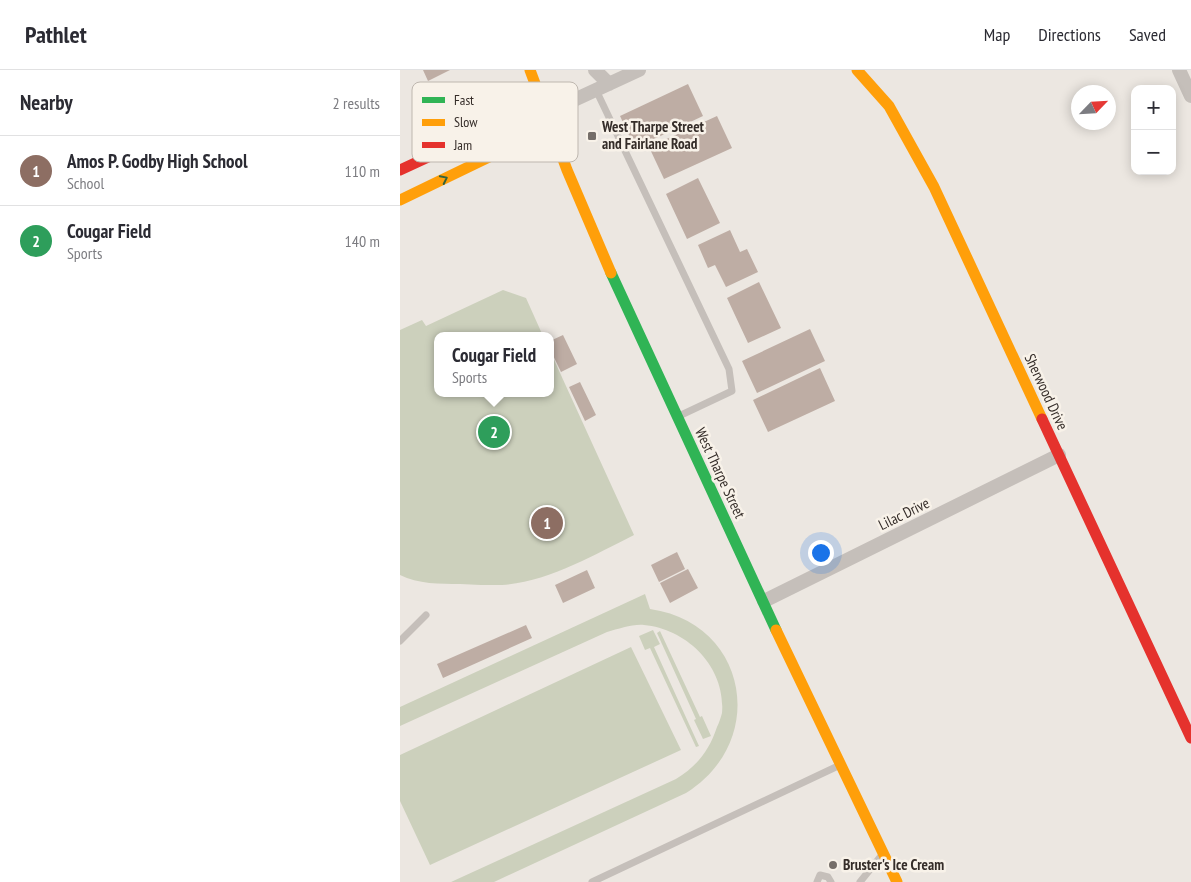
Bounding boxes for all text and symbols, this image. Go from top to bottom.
text: Pathlet [25,19,87,50]
text: Map [984,23,1010,46]
text: Directions [1038,23,1101,46]
text: Saved [1129,23,1166,46]
legend [412,82,578,162]
north arrow [1071,85,1116,130]
map controls [1131,85,1176,175]
button: + [1131,85,1176,130]
text: Nearby [20,89,73,116]
text: Fast [454,91,474,109]
text: 2 results [333,93,380,113]
text: Slow [454,113,478,131]
place label: West Tharpe Street and Fairlane Road [601,117,705,153]
marker: West Tharpe Street and Fairlane Road [586,130,598,142]
button: − [1131,130,1176,175]
text: Jam [453,136,472,154]
text: Amos P. Godby High School [67,149,248,173]
text: 1 [32,161,40,181]
text: 110 m [345,161,380,181]
text: School [67,173,104,193]
one-way arrow [439,174,448,185]
text: Cougar Field [67,219,151,243]
text: 2 [32,231,40,251]
text: 140 m [345,231,380,251]
text: Sports [67,243,102,263]
popup [434,332,554,397]
text: Cougar Field [452,343,536,367]
street label: Sherwood Drive [1021,351,1072,433]
text: Sports [452,367,487,387]
pin: 2 [478,413,510,451]
street label: West Tharpe Street [691,424,750,521]
street label: Lilac Drive [875,493,932,534]
pin: 1 [531,504,563,542]
your location [808,540,834,566]
place label: Bruster's Ice Cream [843,855,944,874]
marker: Bruster's Ice Cream [827,859,839,871]

